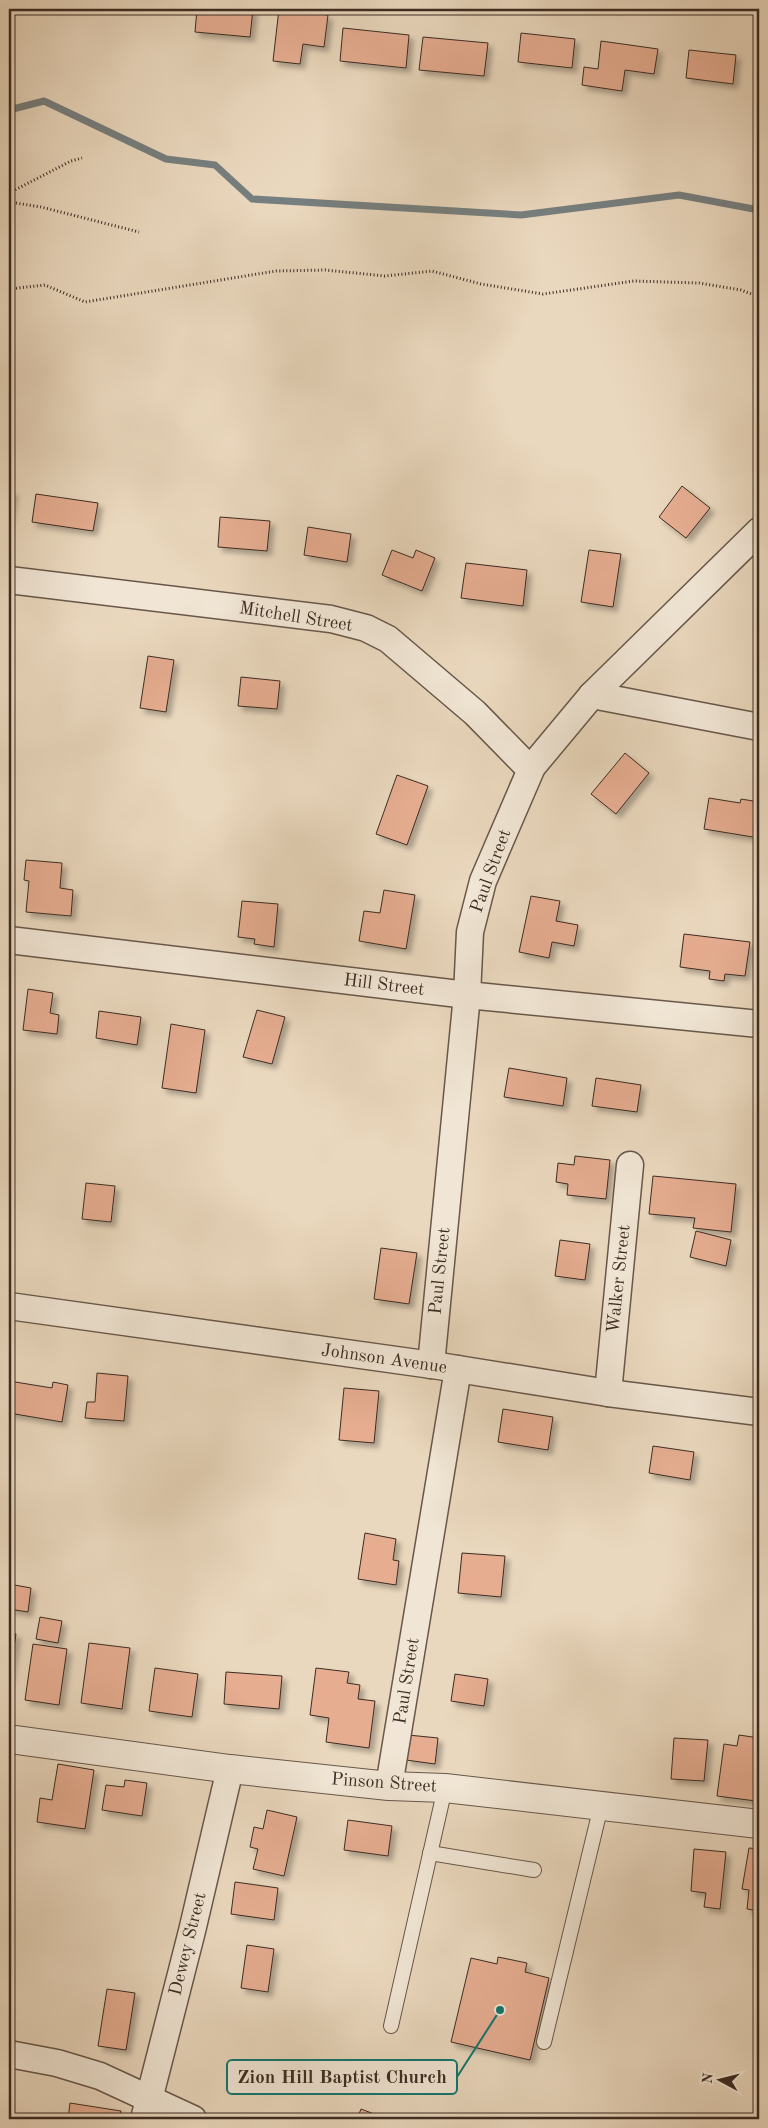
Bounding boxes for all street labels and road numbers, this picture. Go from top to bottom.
street label: Mitchell Street [238,599,354,635]
street label: Paul Street [468,827,514,915]
street label: Hill Street [342,971,426,999]
street label: Walker Street [604,1224,634,1334]
street label: Paul Street [426,1227,454,1315]
street label: Johnson Avenue [320,1341,448,1377]
street label: Paul Street [391,1636,423,1726]
street label: Pinson Street [330,1770,438,1796]
street label: Dewey Street [166,1890,210,1998]

